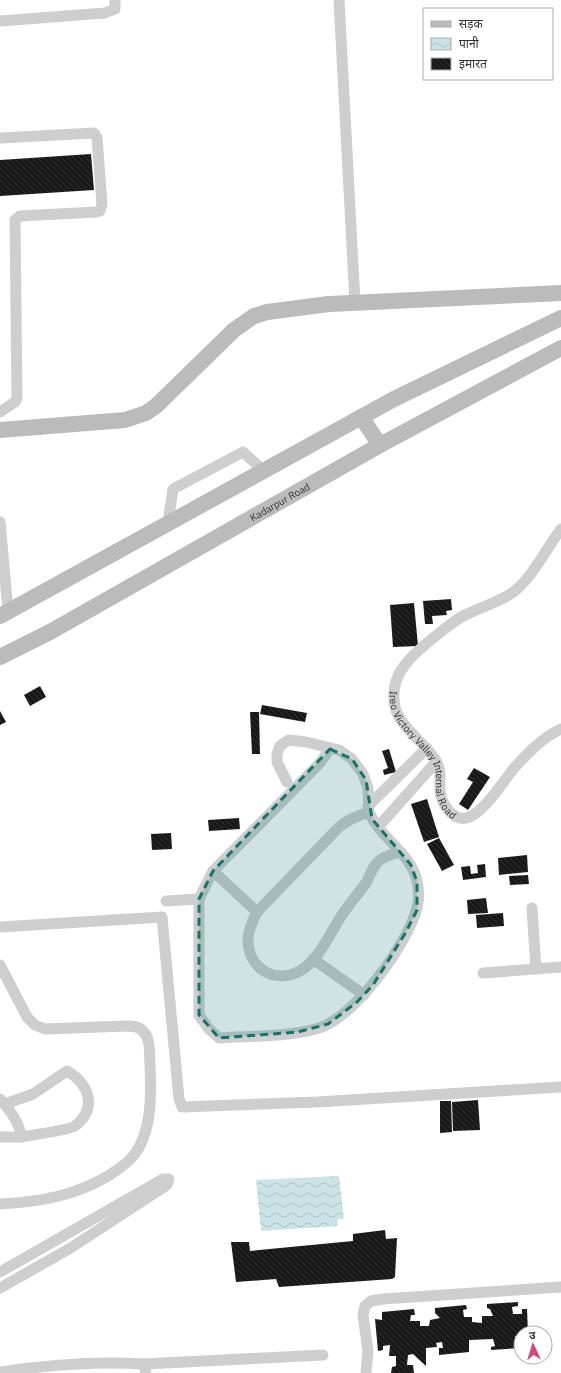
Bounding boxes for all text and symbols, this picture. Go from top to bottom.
legend [423,8,553,80]
text: सड़क [459,16,484,31]
text: पानी [459,36,480,51]
text: इमारत [459,56,488,71]
street label: Kadarpur Road [247,480,312,524]
street label: Ireo Victory Valley Internal Road [387,691,459,822]
north arrow [513,1325,553,1365]
text: उ [529,1328,537,1342]

